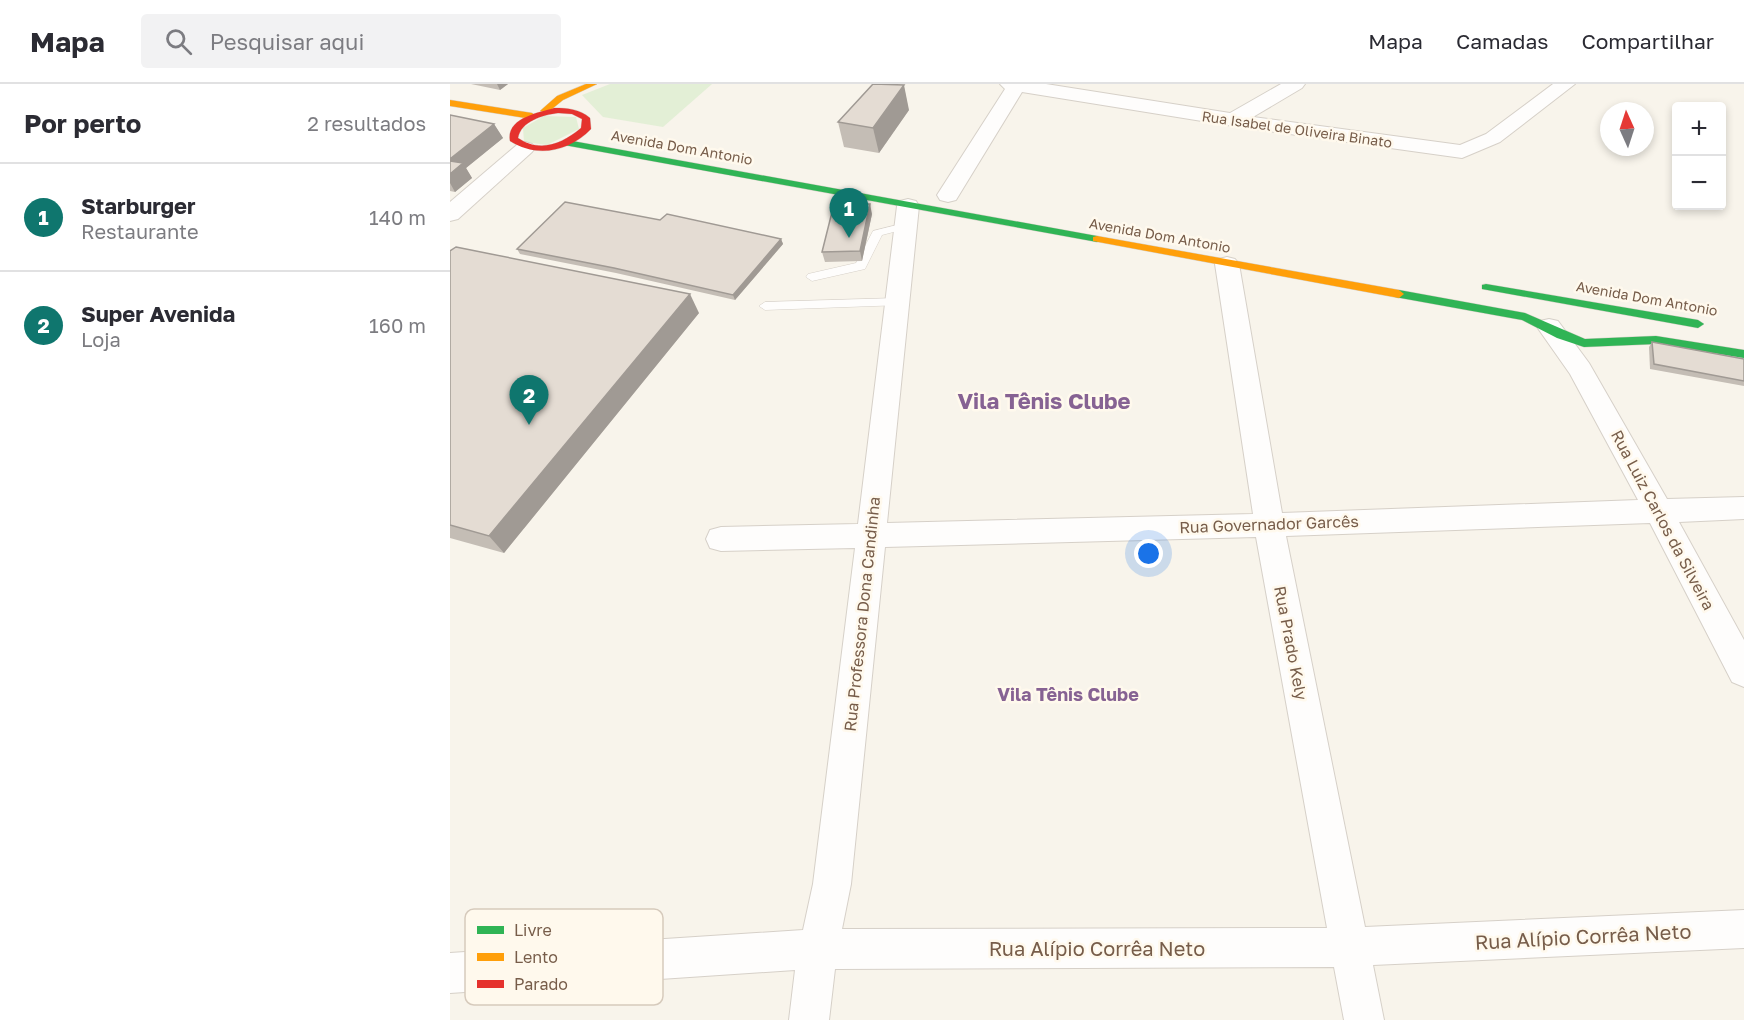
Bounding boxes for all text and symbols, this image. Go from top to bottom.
search box [141,14,561,68]
text: Mapa [30,25,105,58]
icon: search [162,25,195,58]
text: Pesquisar aqui [210,28,364,55]
text: Mapa [1368,28,1423,54]
text: Camadas [1456,28,1548,54]
text: Compartilhar [1581,28,1714,54]
north arrow [1600,102,1654,156]
map controls [1672,102,1726,210]
button: + [1672,102,1726,156]
street label: Rua Isabel de Oliveira Binato [1201,107,1393,151]
text: Por perto [24,108,141,139]
text: 2 resultados [307,111,426,135]
street label: Avenida Dom Antonio [610,126,754,168]
button: − [1672,156,1726,210]
pin: 1 [830,188,868,238]
text: Starburger [81,192,196,219]
text: 1 [38,205,49,229]
text: 140 m [369,205,426,229]
street label: Avenida Dom Antonio [1088,214,1232,256]
text: Restaurante [81,219,199,243]
street label: Avenida Dom Antonio [1575,277,1719,319]
text: Super Avenida [81,300,235,327]
text: 2 [37,313,50,337]
text: 160 m [369,313,426,337]
text: Loja [81,327,121,351]
pin: 2 [510,376,548,425]
district label: Vila Tênis Clube [958,387,1131,414]
street label: Rua Luiz Carlos da Silveira [1607,427,1719,613]
street label: Rua Professora Dona Candinha [840,495,884,733]
street label: Rua Governador Garcês [1179,511,1359,537]
your location [1134,539,1163,568]
street label: Rua Prado Kely [1270,584,1312,702]
district label: Vila Tênis Clube [997,683,1139,705]
legend [465,909,663,1005]
street label: Rua Alípio Corrêa Neto [1474,918,1692,954]
text: Livre [514,920,552,940]
street label: Rua Alípio Corrêa Neto [989,936,1205,960]
text: Lento [514,947,558,967]
text: Parado [514,974,568,994]

